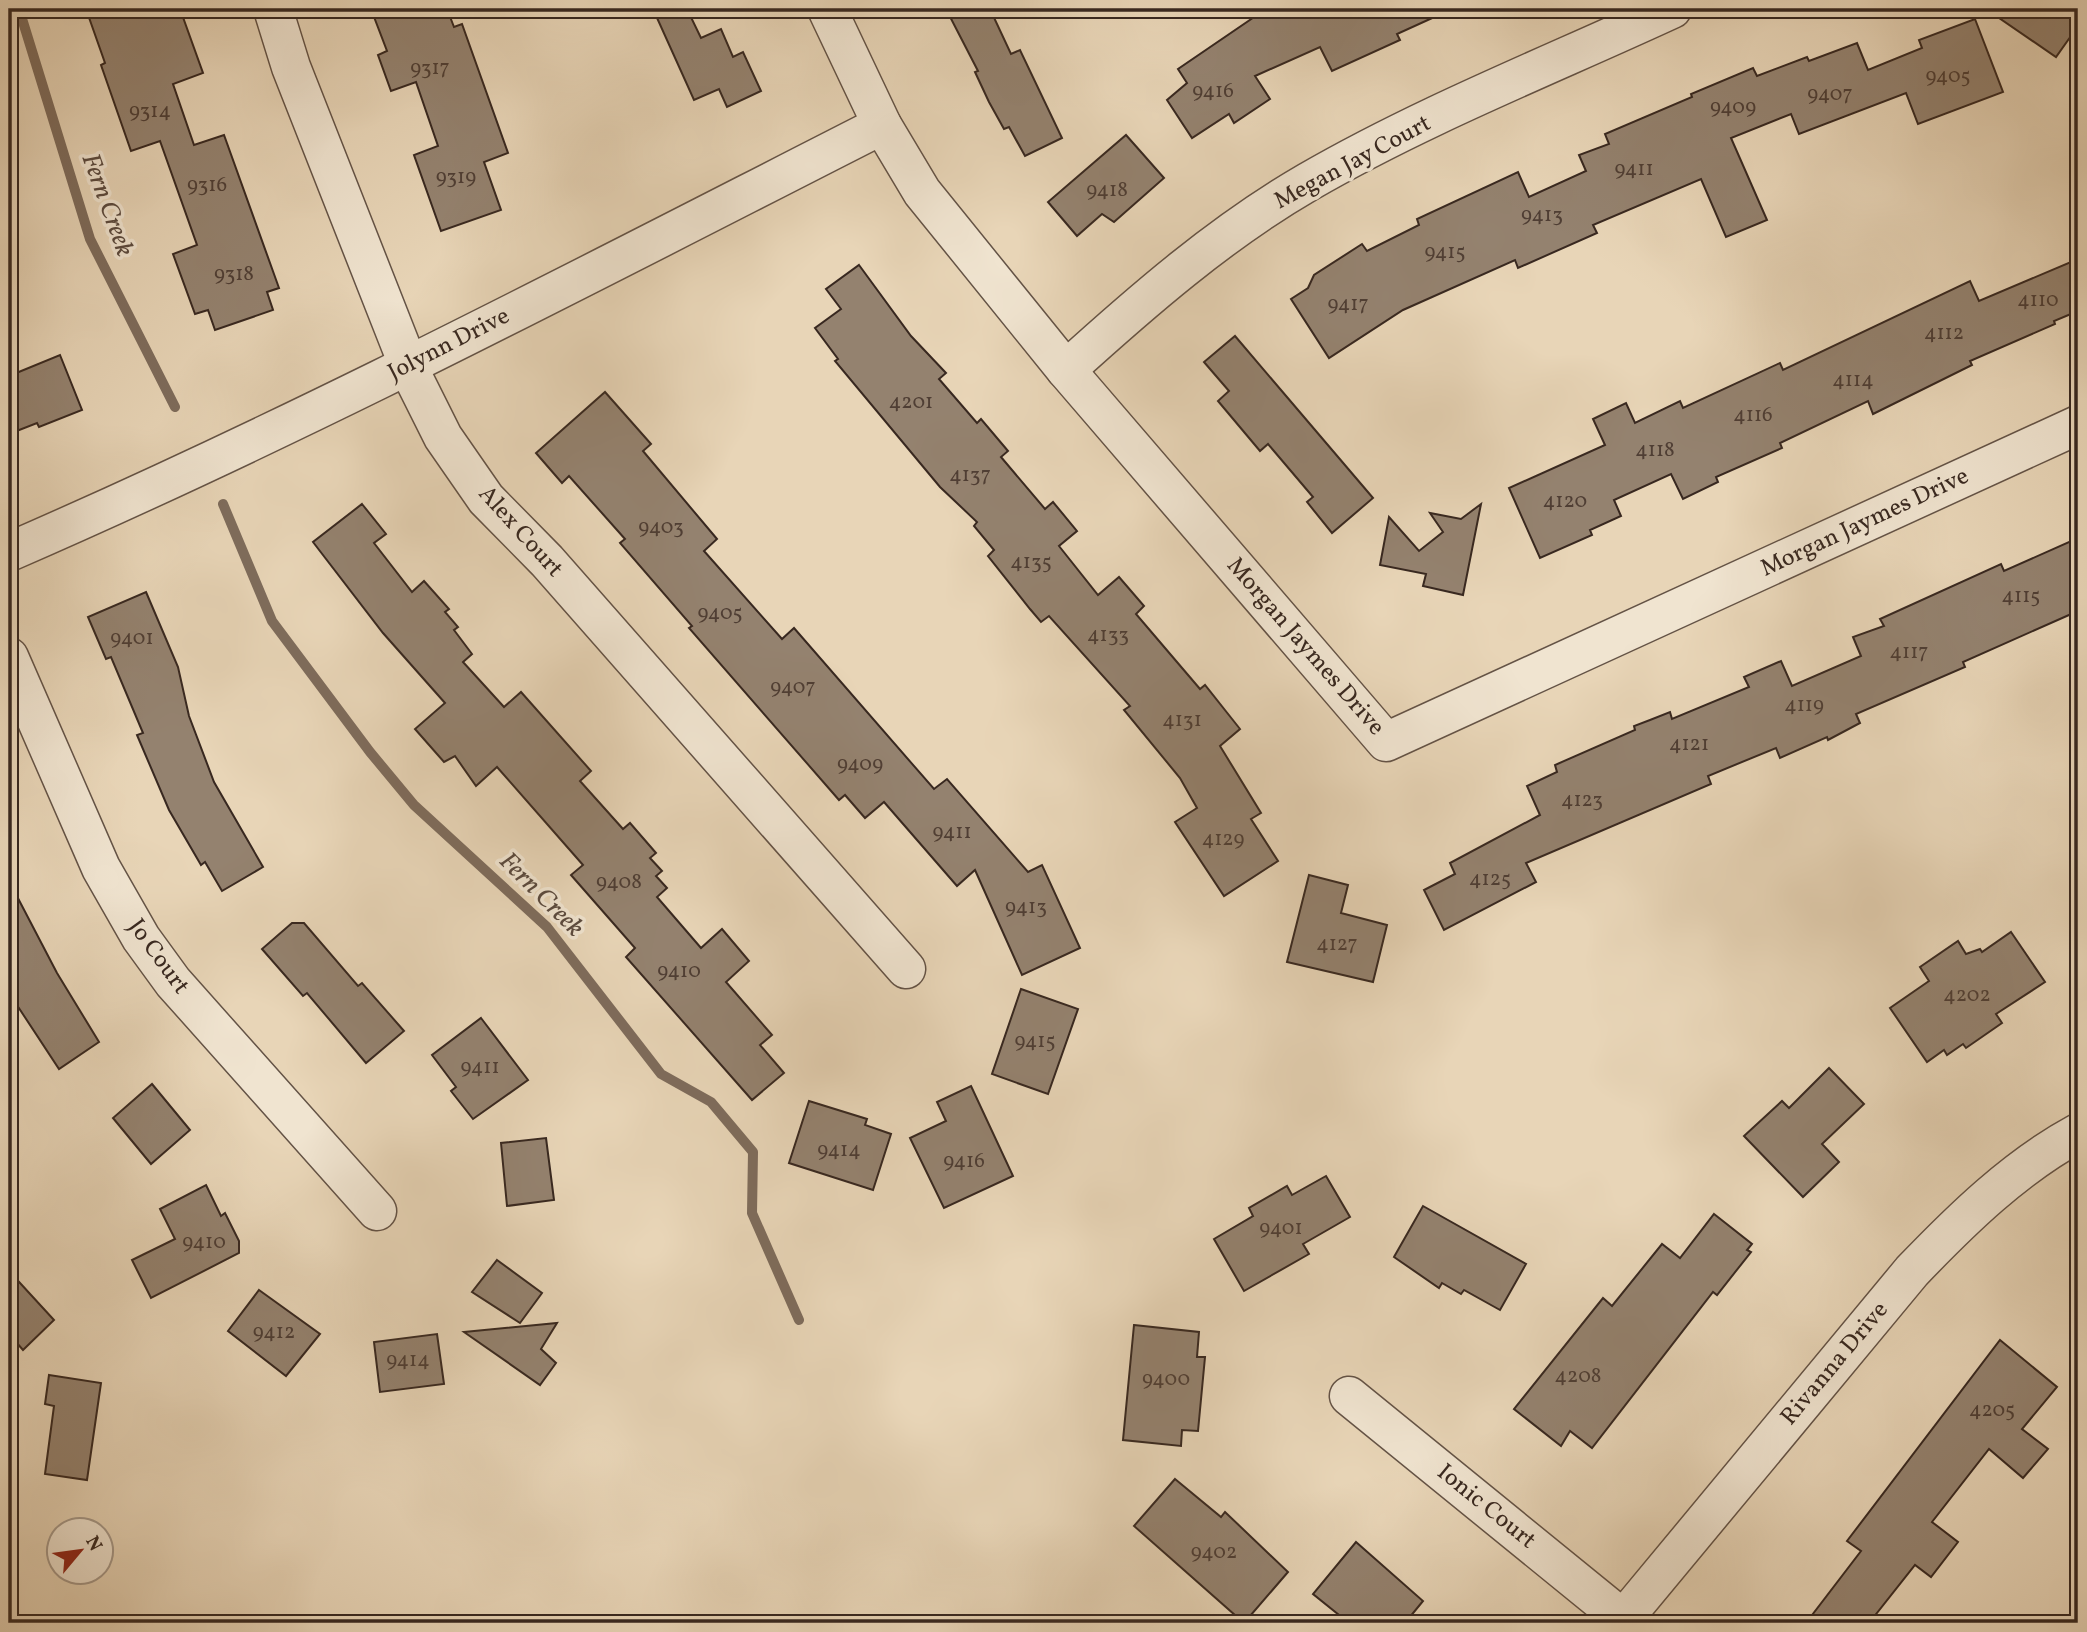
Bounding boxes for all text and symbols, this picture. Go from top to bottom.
house number: 9317 [410,54,450,83]
house number: 9405 [1925,62,1971,91]
house number: 9416 [1192,77,1234,106]
house number: 9407 [1807,80,1853,109]
house number: 9409 [1710,93,1756,122]
house number: 9314 [129,97,171,126]
street label: Megan Jay Court [1269,107,1437,219]
water label: Fern Creek [72,149,142,261]
house number: 9411 [1614,155,1654,184]
house number: 9319 [436,163,476,192]
house number: 9316 [187,171,227,200]
house number: 9418 [1086,176,1128,205]
house number: 9413 [1521,201,1563,230]
house number: 9415 [1424,238,1466,267]
house number: 9318 [214,260,254,289]
house number: 4110 [2017,286,2059,315]
house number: 9417 [1327,290,1369,319]
street label: Jolynn Drive [382,300,516,390]
house number: 4112 [1924,319,1964,348]
house number: 4114 [1832,366,1874,395]
house number: 4201 [889,388,933,417]
house number: 4116 [1733,401,1773,430]
house number: 4118 [1635,436,1675,465]
street label: Morgan Jaymes Drive [1755,460,1975,586]
house number: 4137 [949,461,991,490]
street label: Alex Court [469,479,571,585]
house number: 4120 [1543,487,1587,516]
house number: 9403 [638,513,684,542]
house number: 4135 [1010,548,1052,577]
street label: Morgan Jaymes Drive [1218,550,1392,744]
house number: 4115 [2002,582,2040,611]
house number: 9405 [697,599,743,628]
house number: 4133 [1087,621,1129,650]
house number: 9401 [110,624,154,653]
house number: 4117 [1889,638,1929,667]
house number: 9407 [770,673,816,702]
house number: 4119 [1784,691,1824,720]
house number: 4131 [1162,706,1202,735]
house number: 4121 [1669,730,1709,759]
house number: 9409 [837,750,883,779]
house number: 4123 [1561,786,1603,815]
house number: 9411 [932,818,972,847]
house number: 4129 [1202,825,1244,854]
water label: Fern Creek [490,844,592,946]
house number: 4125 [1469,865,1511,894]
house number: 9408 [596,868,642,897]
house number: 9413 [1005,893,1047,922]
street label: Jo Court [119,912,197,1002]
house number: 4127 [1316,930,1358,959]
house number: 9410 [657,957,701,986]
house number: 4202 [1943,981,1991,1010]
house number: 9415 [1014,1027,1056,1056]
house number: 9411 [460,1053,500,1082]
house number: 9414 [817,1136,861,1165]
house number: 9416 [943,1147,985,1176]
house number: 9401 [1259,1214,1303,1243]
house number: 9410 [182,1228,226,1257]
street label: Rivanna Drive [1773,1295,1897,1433]
house number: 9412 [253,1318,295,1347]
house number: 9414 [386,1346,430,1375]
house number: 4208 [1555,1362,1601,1391]
house number: 9400 [1142,1365,1190,1394]
house number: 4205 [1969,1396,2015,1425]
street label: Ionic Court [1429,1456,1543,1558]
north arrow [46,1516,116,1586]
text: N [78,1531,108,1556]
house number: 9402 [1191,1538,1237,1567]

